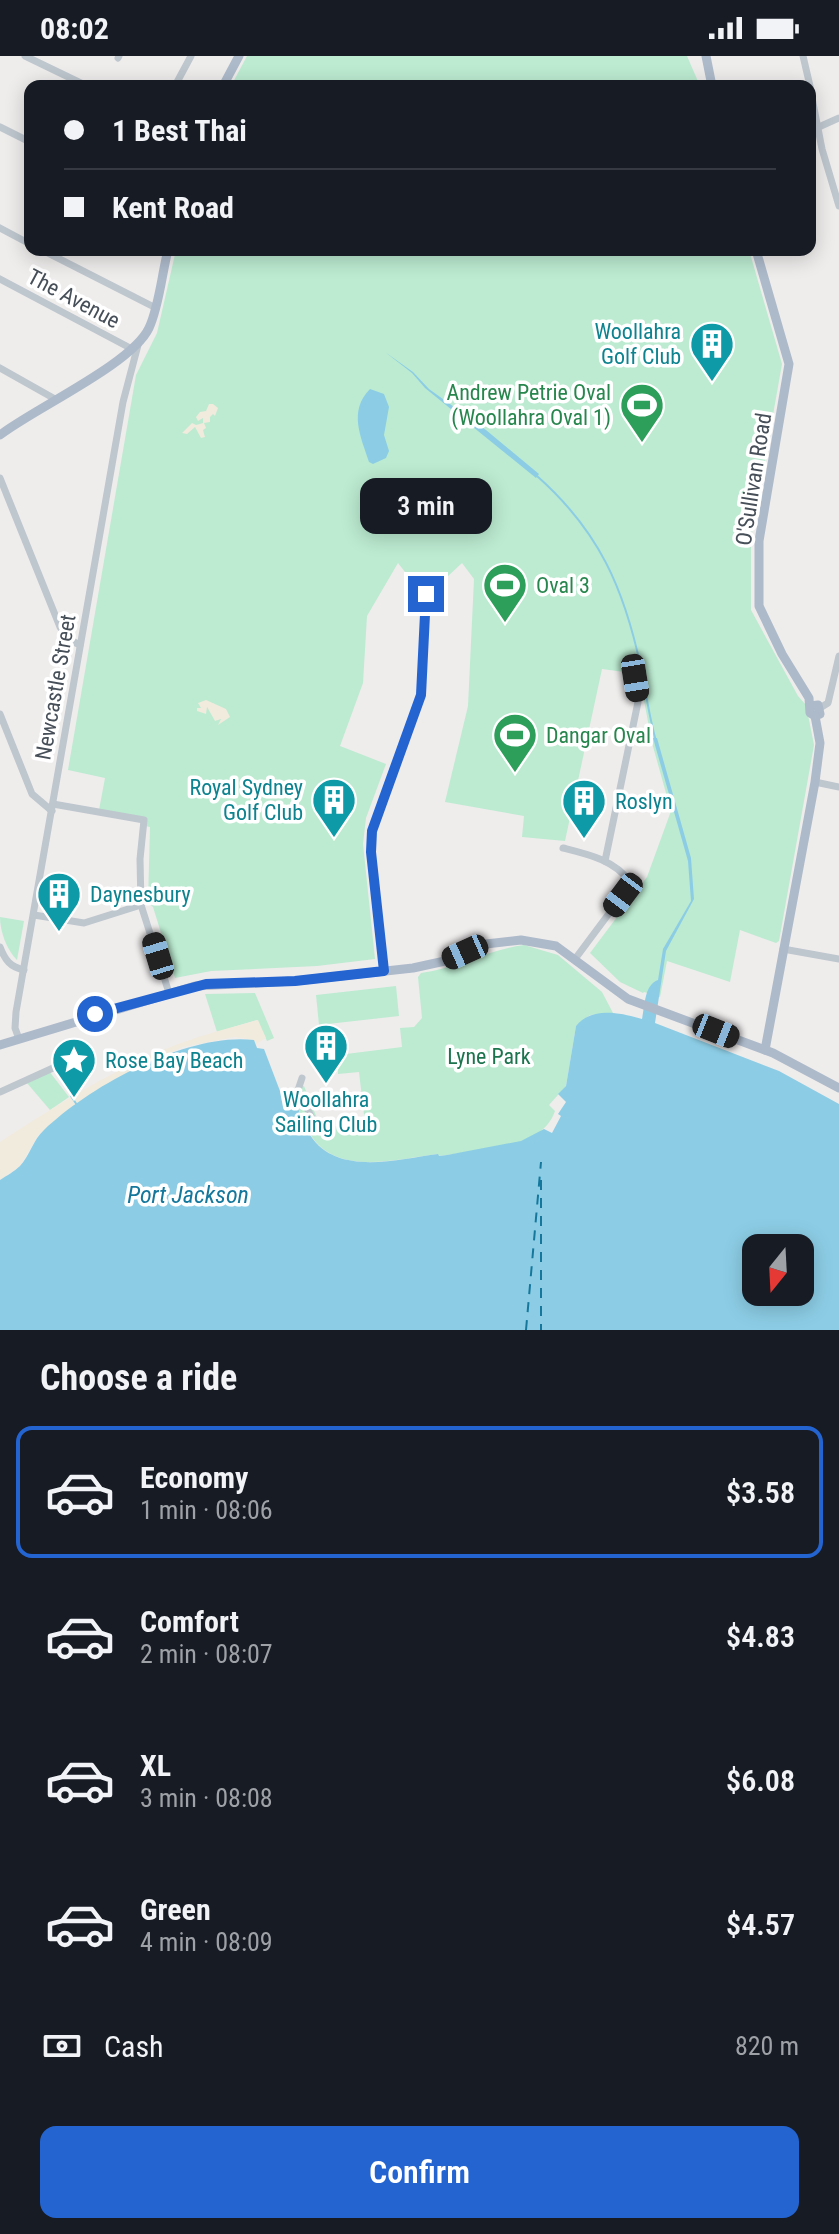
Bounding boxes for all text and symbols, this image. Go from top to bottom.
text: 08:02 [40,11,109,46]
text: 1 Best Thai [112,113,247,148]
text: Kent Road [112,190,234,225]
street label: The Avenue [23,264,124,333]
place label: Woollahra Golf Club [594,319,681,369]
building icon: Woollahra Golf Club [688,320,736,383]
place label: Andrew Petrie Oval (Woollahra Oval 1) [447,380,611,431]
sports icon: Andrew Petrie Oval (Woollahra Oval 1) [618,381,666,444]
street label: O'Sullivan Road [731,411,776,547]
callout: 3 min [360,478,492,534]
text: 3 min [397,491,455,521]
sports icon: Oval 3 [481,561,529,624]
place label: Oval 3 [536,573,590,598]
route end [408,576,444,612]
street label: Newcastle Street [30,612,81,762]
car [619,652,651,704]
sports icon: Dangar Oval [491,711,539,774]
place label: Dangar Oval [546,723,651,748]
place label: Royal Sydney Golf Club [189,775,303,825]
building icon: Royal Sydney Golf Club [310,776,358,839]
building icon: Roslyn [560,777,608,840]
place label: Roslyn [615,789,673,814]
car [599,869,647,921]
building icon: Daynesbury [35,870,83,933]
place label: Daynesbury [90,882,191,907]
car [140,930,176,982]
car [438,931,492,973]
route start [77,996,113,1032]
car [689,1011,743,1051]
building icon: Woollahra Sailing Club [302,1022,350,1085]
place icon: Rose Bay Beach [50,1036,98,1099]
park label: Lyne Park [447,1044,531,1069]
place label: Rose Bay Beach [105,1048,243,1073]
place label: Woollahra Sailing Club [275,1087,377,1137]
water label: Port Jackson [127,1181,249,1209]
north arrow [742,1234,814,1306]
map controls [742,1234,814,1306]
text: Choose a ride [40,1357,237,1399]
icon: car [44,1456,116,1528]
text: Economy [140,1460,248,1495]
text: $3.58 [726,1475,795,1510]
text: 1 min · 08:06 [140,1495,273,1525]
icon: car [44,1600,116,1672]
text: Comfort [140,1604,239,1639]
text: $4.83 [726,1619,795,1654]
text: 2 min · 08:07 [140,1639,273,1669]
icon: car [44,1744,116,1816]
text: XL [140,1748,171,1783]
text: $6.08 [726,1763,795,1798]
text: 3 min · 08:08 [140,1783,273,1813]
icon: car [44,1888,116,1960]
text: Green [140,1892,211,1927]
text: $4.57 [726,1907,795,1942]
text: 4 min · 08:09 [140,1927,273,1957]
icon: cash [40,2024,84,2068]
text: Cash [104,2029,164,2064]
text: 820 m [735,2031,799,2061]
button: Confirm [40,2126,799,2218]

